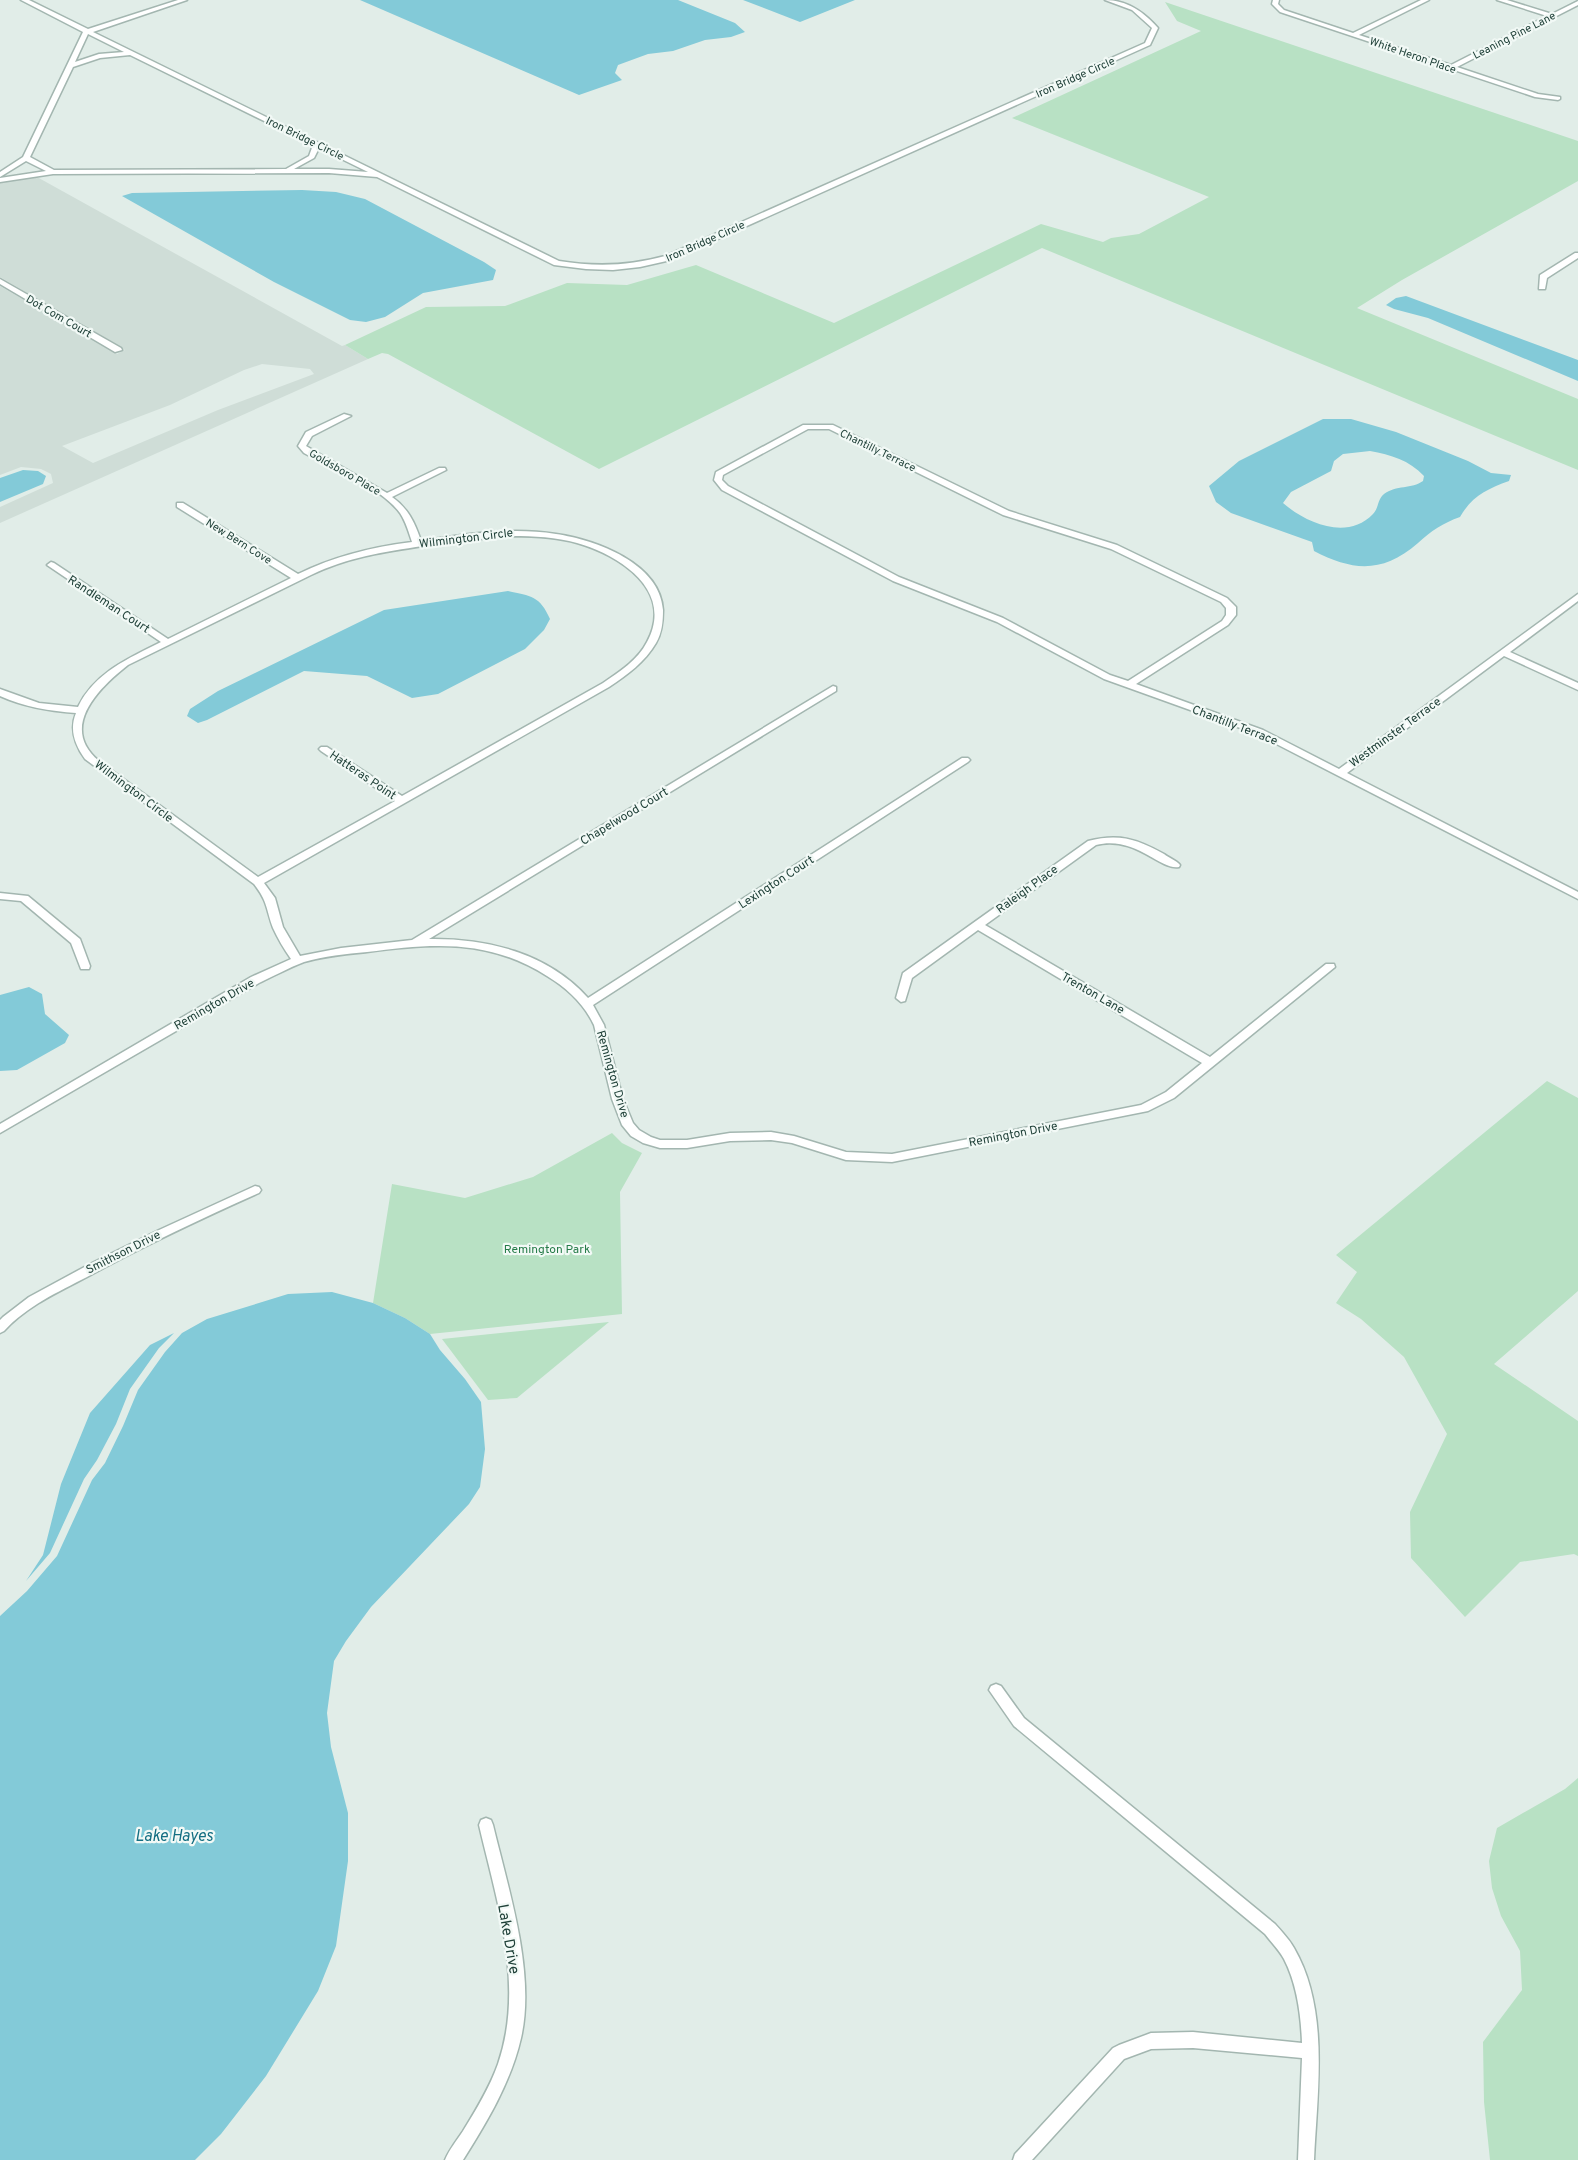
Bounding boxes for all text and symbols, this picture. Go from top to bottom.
street label: Leaning Pine Lane [1471,9,1558,63]
street label: White Heron Place [1368,35,1458,77]
street label: Iron Bridge Circle [1034,54,1117,102]
street label: Iron Bridge Circle [263,114,346,164]
street label: Iron Bridge Circle [664,218,747,266]
street label: Dot Com Court [23,292,94,341]
street label: Chantilly Terrace [837,426,918,475]
street label: Goldsboro Place [306,447,383,499]
street label: New Bern Cove [203,516,274,568]
street label: Wilmington Circle [418,525,514,553]
street label: Randleman Court [64,572,153,637]
street label: Westminster Terrace [1346,694,1445,772]
street label: Chantilly Terrace [1190,702,1280,750]
street label: Hatteras Point [326,748,399,804]
street label: Wilmington Circle [91,757,176,827]
street label: Chapelwood Court [577,784,672,850]
street label: Lexington Court [736,852,817,913]
street label: Raleigh Place [993,862,1062,918]
street label: Trenton Lane [1058,969,1127,1018]
street label: Remington Drive [171,975,258,1034]
street label: Remington Drive [592,1029,632,1120]
street label: Remington Drive [967,1119,1059,1151]
street label: Smithson Drive [83,1227,163,1279]
park label: Remington Park [504,1242,590,1258]
water label: Lake Hayes [135,1827,214,1847]
street label: Lake Drive [492,1903,523,1976]

